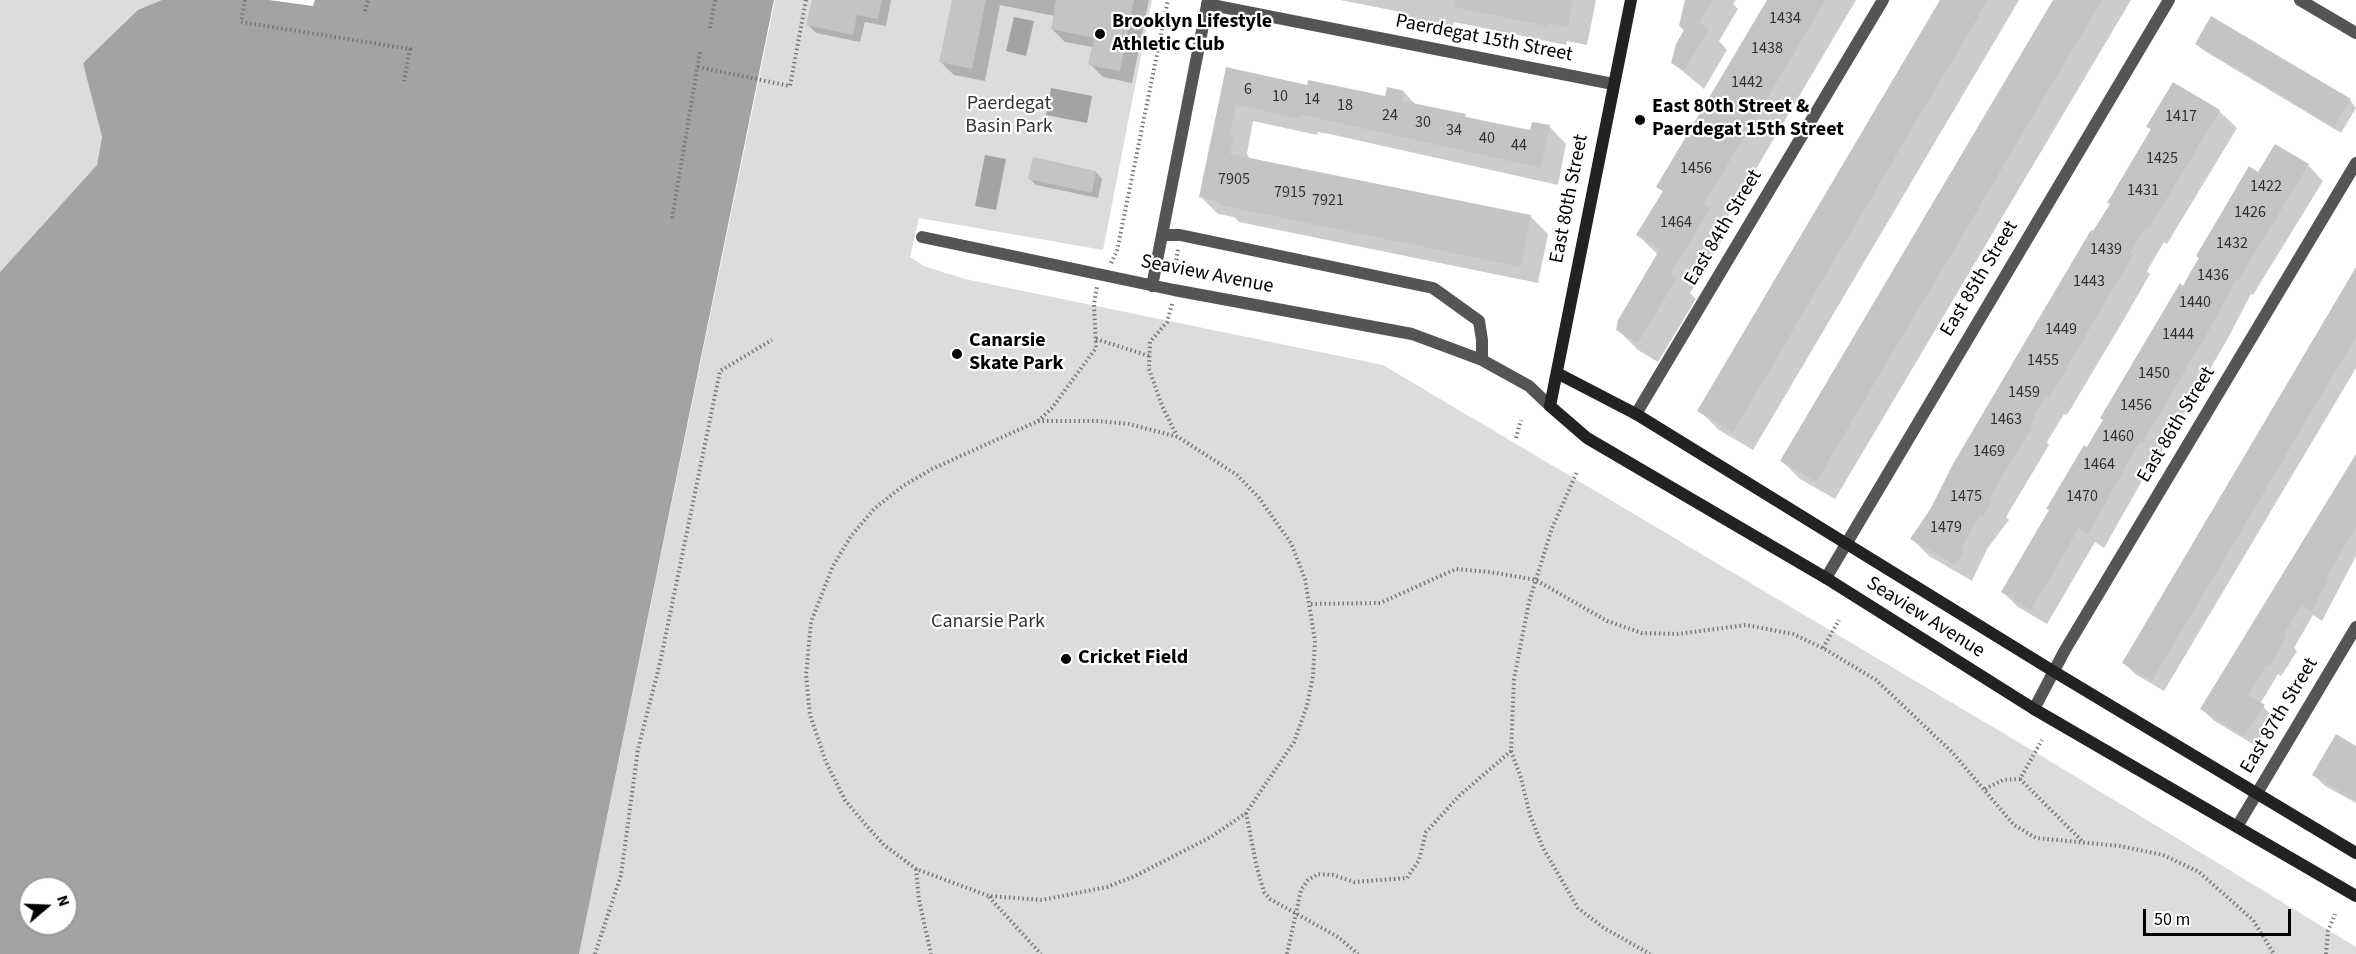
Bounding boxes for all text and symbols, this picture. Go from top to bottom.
house number: 1434 [1769,9,1801,29]
street label: Paerdegat 15th Street [1393,10,1575,68]
place label: Brooklyn Lifestyle Athletic Club [1112,11,1272,58]
marker: Brooklyn Lifestyle Athletic Club [1093,27,1107,41]
house number: 1438 [1751,39,1783,59]
house number: 1442 [1731,73,1763,93]
house number: 6 [1244,80,1252,100]
house number: 10 [1272,87,1288,107]
house number: 14 [1304,90,1320,110]
park label: Paerdegat Basin Park [965,93,1053,140]
house number: 18 [1337,96,1353,116]
place label: East 80th Street & Paerdegat 15th Street [1652,96,1844,143]
house number: 24 [1382,106,1398,126]
house number: 1417 [2165,107,2197,127]
house number: 30 [1415,113,1431,133]
marker: East 80th Street & Paerdegat 15th Street [1633,113,1647,127]
house number: 34 [1446,121,1462,141]
house number: 40 [1479,129,1495,149]
street label: East 80th Street [1546,132,1594,266]
house number: 44 [1511,136,1527,156]
house number: 1425 [2146,149,2178,169]
house number: 1456 [1680,159,1712,179]
street label: East 84th Street [1680,166,1768,290]
house number: 7905 [1218,170,1250,190]
house number: 1422 [2250,177,2282,197]
house number: 1431 [2127,181,2159,201]
house number: 7915 [1274,183,1306,203]
house number: 7921 [1312,191,1344,211]
house number: 1426 [2234,203,2266,223]
house number: 1464 [1660,213,1692,233]
street label: East 85th Street [1936,217,2024,341]
house number: 1432 [2216,234,2248,254]
house number: 1439 [2090,240,2122,260]
street label: Seaview Avenue [1139,250,1275,300]
house number: 1436 [2197,266,2229,286]
house number: 1443 [2073,272,2105,292]
house number: 1440 [2179,293,2211,313]
house number: 1449 [2045,320,2077,340]
house number: 1444 [2162,325,2194,345]
place label: Canarsie Skate Park [969,330,1063,377]
marker: Canarsie Skate Park [950,347,964,361]
house number: 1455 [2027,351,2059,371]
street label: East 86th Street [2133,363,2221,487]
house number: 1450 [2138,364,2170,384]
house number: 1459 [2008,383,2040,403]
house number: 1456 [2120,396,2152,416]
house number: 1463 [1990,410,2022,430]
house number: 1460 [2102,427,2134,447]
house number: 1469 [1973,442,2005,462]
house number: 1464 [2083,455,2115,475]
house number: 1475 [1950,487,1982,507]
house number: 1470 [2066,487,2098,507]
house number: 1479 [1930,518,1962,538]
street label: Seaview Avenue [1862,572,1988,664]
park label: Canarsie Park [931,611,1045,635]
place label: Cricket Field [1078,647,1188,671]
marker: Cricket Field [1059,652,1073,666]
street label: East 87th Street [2236,654,2324,778]
north arrow [18,876,78,936]
text: N [51,892,75,909]
scale bar [2146,897,2294,935]
text: 50 m [2154,907,2190,932]

